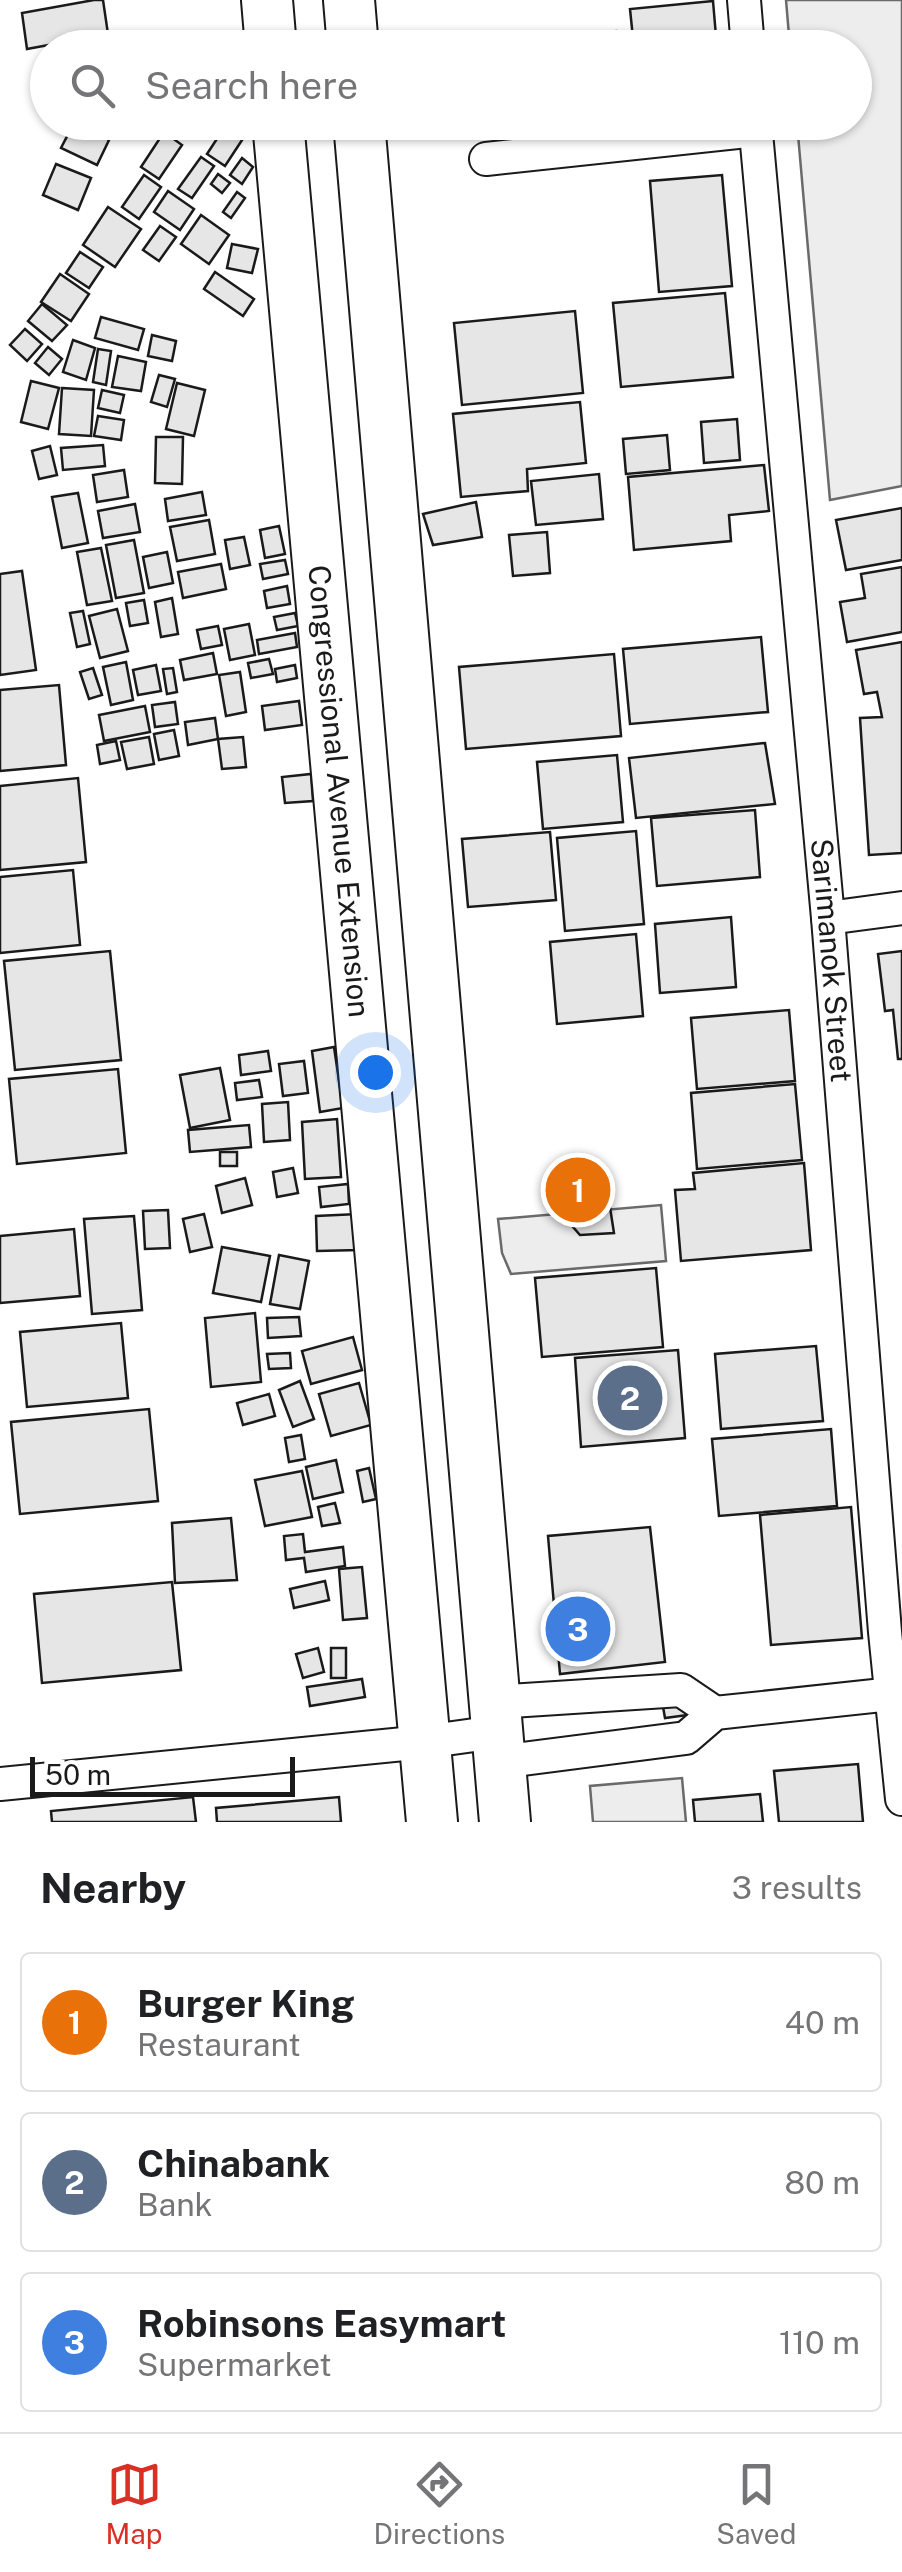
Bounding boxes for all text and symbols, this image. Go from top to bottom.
search box [30,30,872,140]
icon: search [65,58,120,113]
text: Search here [145,63,358,108]
street label: Congressional Avenue Extension [301,563,378,1019]
street label: Sarimanok Street [804,837,860,1084]
your location [350,1047,401,1098]
pin: 1 [546,1152,610,1228]
pin: 2 [598,1360,662,1436]
pin: 3 [546,1592,610,1666]
scale bar [30,1752,295,1796]
text: 50 m [45,1758,111,1791]
text: Nearby [40,1863,186,1912]
text: 3 results [732,1869,862,1906]
text: Burger King [137,1981,355,2026]
text: 1 [68,2004,81,2041]
text: 40 m [785,2004,860,2041]
text: Restaurant [137,2026,301,2063]
text: Chinabank [137,2141,330,2186]
text: 2 [64,2164,85,2201]
text: 80 m [784,2164,860,2201]
text: Bank [137,2186,213,2223]
text: Robinsons Easymart [137,2301,506,2346]
text: 3 [64,2324,85,2361]
text: 110 m [779,2324,860,2361]
text: Supermarket [137,2346,332,2383]
tab: Map [106,2457,162,2550]
tab: Directions [374,2457,505,2550]
tab: Saved [716,2457,796,2550]

